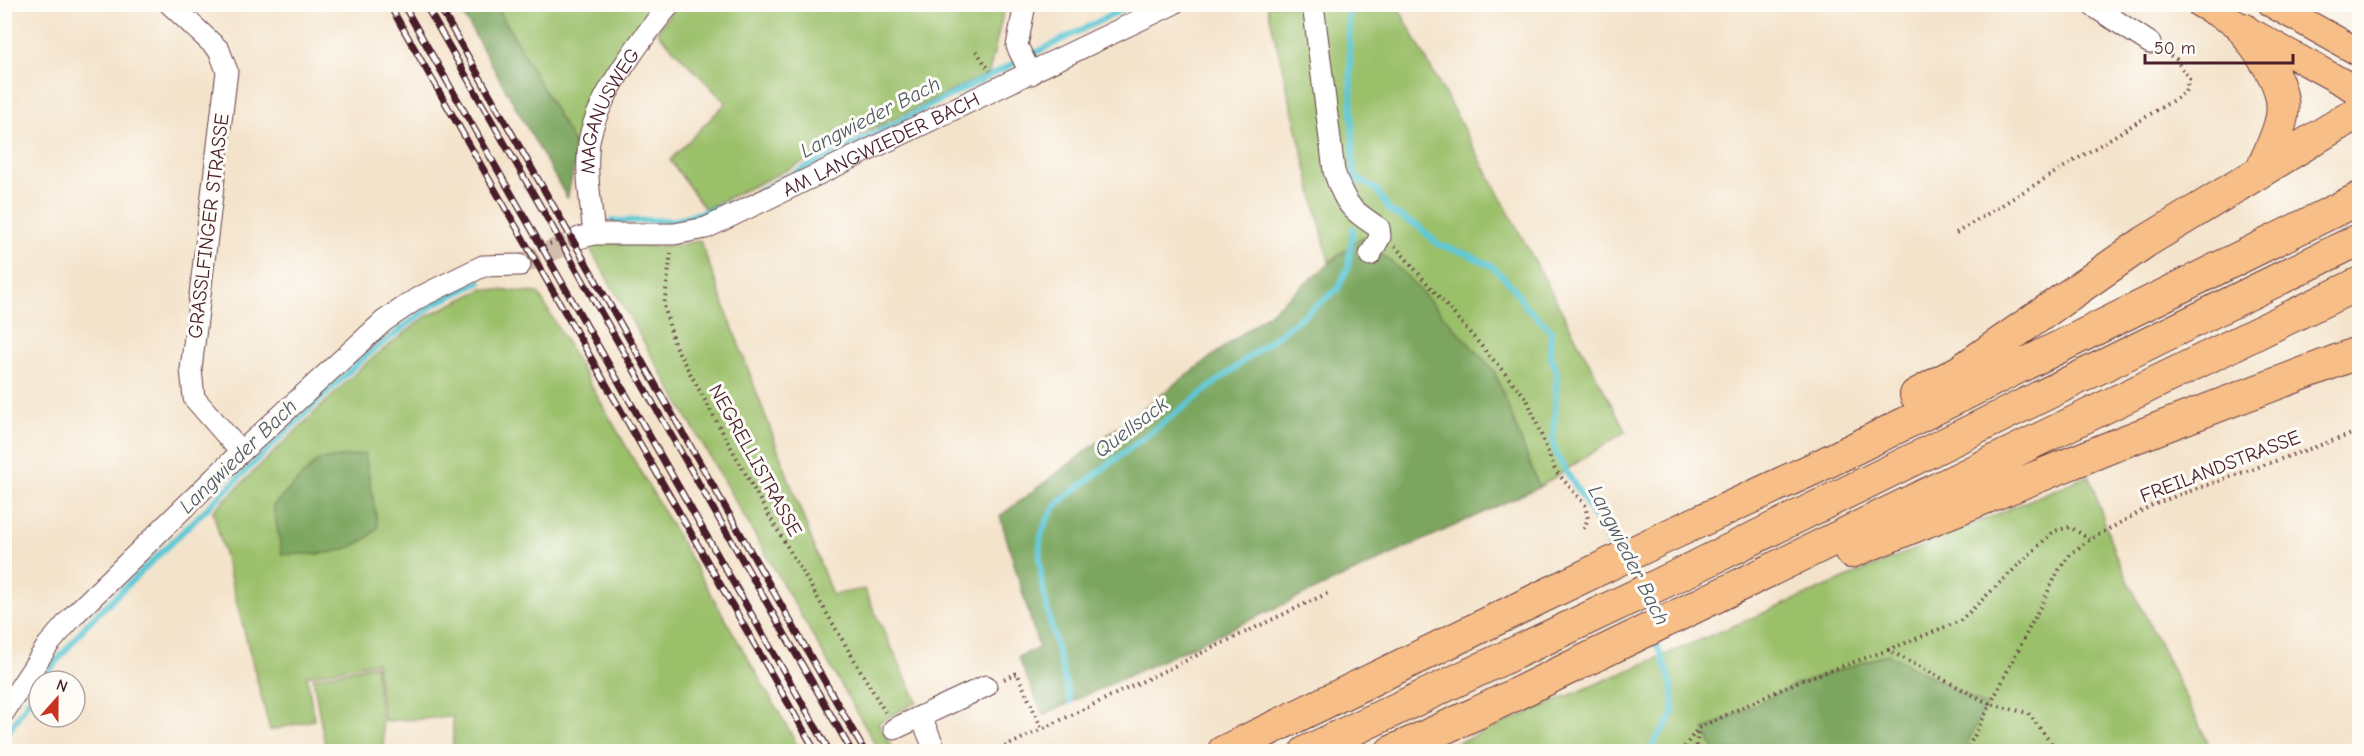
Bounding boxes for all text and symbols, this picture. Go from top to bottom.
scale bar [2145,27,2294,65]
text: 50 m [2154,38,2196,59]
street label: MAGANUSWEG [577,44,645,174]
water label: Langwieder Bach [796,71,944,163]
street label: AM LANGWIEDER BACH [779,88,983,202]
street label: GRASSLFINGER STRASSE [183,112,234,340]
street label: NEGRELLISTRASSE [704,380,807,540]
water label: Quellsack [1090,391,1173,462]
water label: Langwieder Bach [174,394,302,518]
street label: FREILANDSTRASSE [2137,425,2304,508]
water label: Langwieder Bach [1583,481,1675,629]
north arrow [27,669,87,729]
text: N [54,676,70,696]

